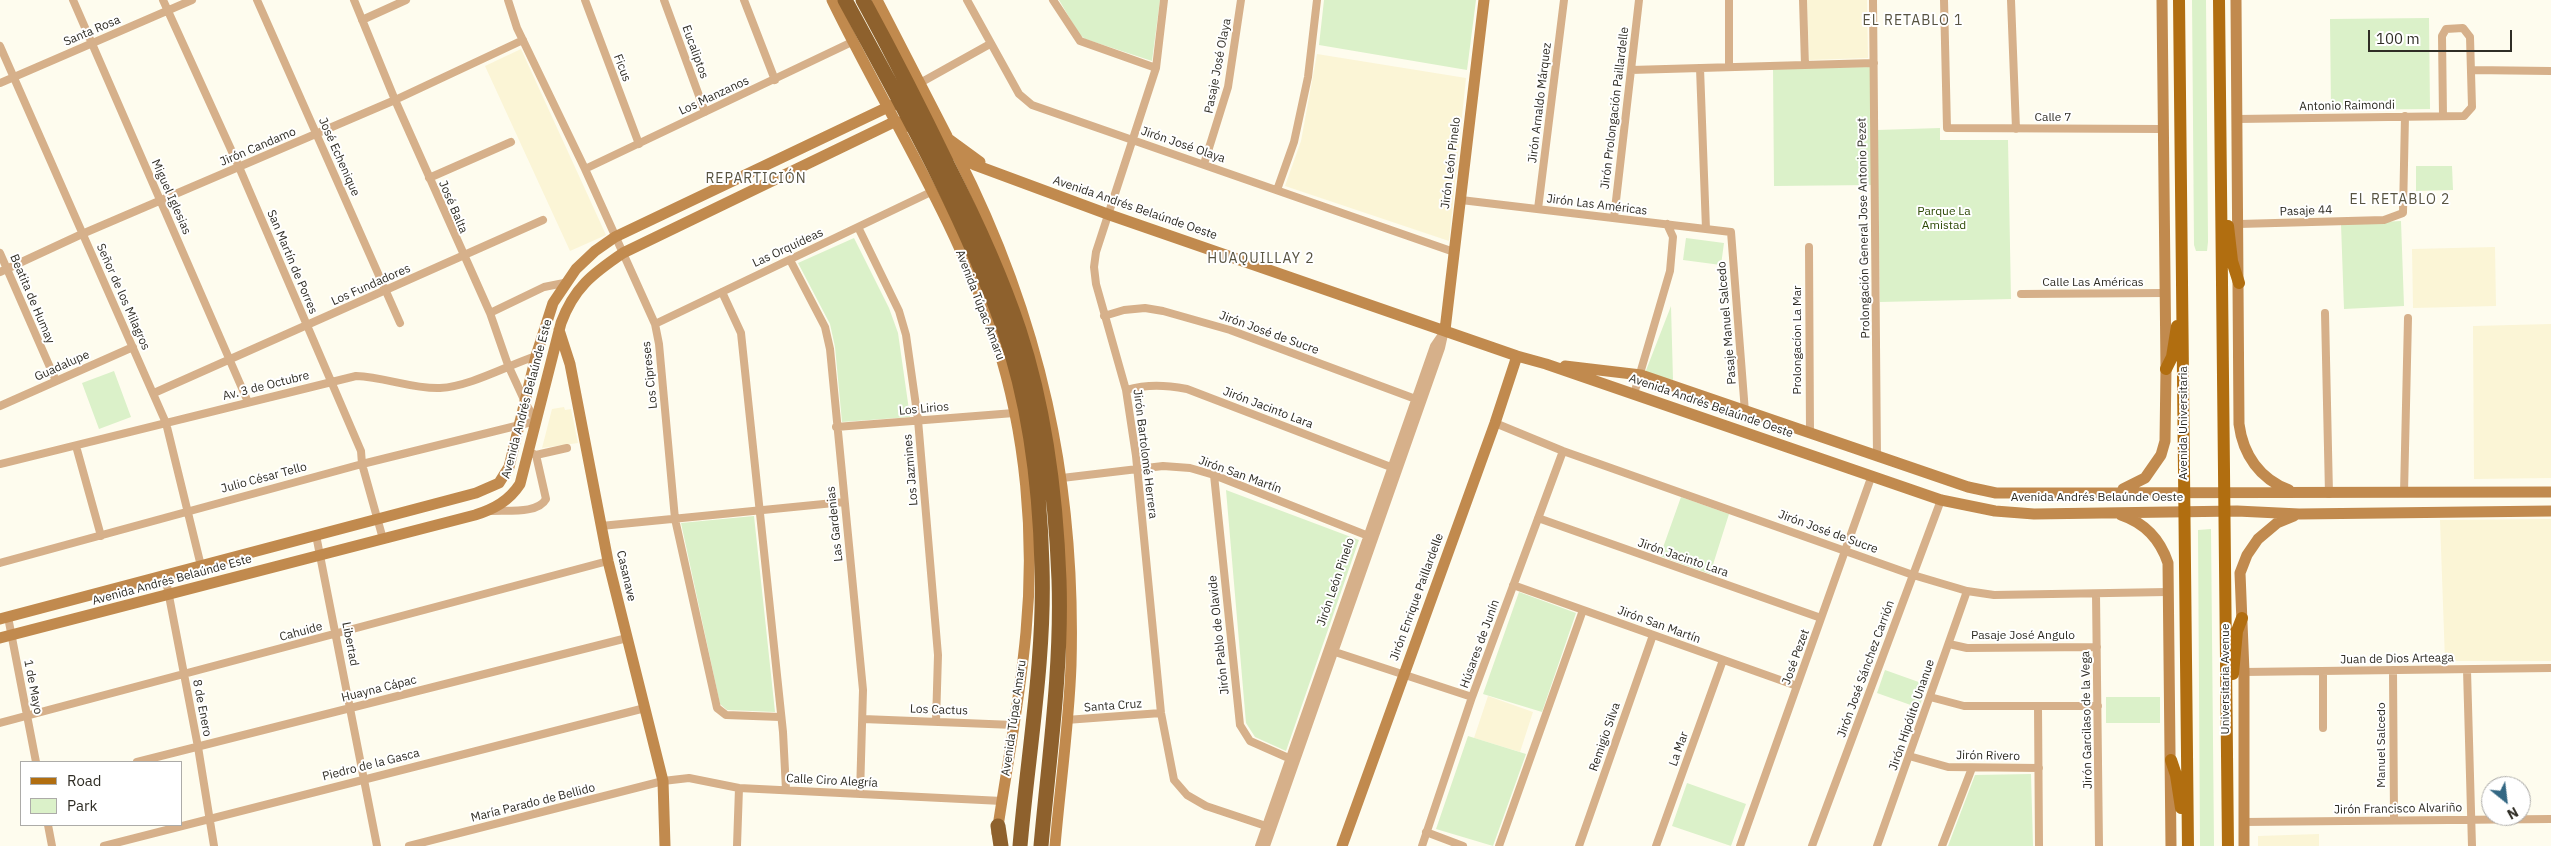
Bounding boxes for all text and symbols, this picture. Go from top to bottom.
street label: Santa Rosa [62,13,122,49]
district label: EL RETABLO 1 [1861,13,1965,29]
street label: Pasaje José Olaya [1202,17,1234,115]
scale bar [2371,20,2515,52]
street label: Eucaliptos [679,23,711,81]
street label: Jirón Prolongación Paillardelle [1598,26,1632,190]
text: 100 m [2376,29,2420,48]
street label: Jirón Arnaldo Márquez [1525,42,1555,164]
street label: Ficus [610,52,634,84]
street label: Los Manzanos [677,73,751,119]
street label: Antonio Raimondi [2299,98,2395,114]
street label: Calle 7 [2035,111,2071,125]
street label: José Echenique [315,115,363,199]
street label: Jirón León Pinelo [1438,116,1464,210]
street label: Prolongación General Jose Antonio Pezet [1855,117,1873,339]
street label: Jirón José Olaya [1139,124,1227,166]
street label: Jirón Candamo [218,125,298,169]
street label: Miguel Iglesias [148,157,194,237]
district label: REPARTICIÓN [704,171,808,187]
street label: Avenida Andrés Belaúnde Oeste [1051,173,1219,243]
street label: José Balta [435,178,471,236]
street label: Jirón Las Américas [1546,192,1648,218]
district label: EL RETABLO 2 [2348,192,2452,208]
street label: Pasaje 44 [2279,203,2333,219]
park label: Parque La Amistad [1917,205,1971,233]
street label: San Martín de Porres [264,208,320,316]
street label: Las Orquídeas [750,225,826,271]
street label: Señor de los Milagros [93,242,153,352]
street label: Avenida Túpac Amaru [952,248,1008,362]
district label: HUAQUILLAY 2 [1206,251,1316,267]
street label: Beatita de Humay [7,252,57,346]
street label: Los Fundadores [329,261,413,309]
street label: Pasaje Manuel Salcedo [1714,261,1740,385]
street label: Calle Las Américas [2042,276,2144,290]
street label: Prolongacíon La Mar [1791,286,1805,394]
street label: Jirón José de Sucre [1217,308,1321,358]
street label: Avenida Andrés Belaúnde Este [499,318,555,480]
street label: Los Cipreses [639,340,661,410]
street label: Guadalupe [32,348,92,384]
street label: Avenida Universitaria [2177,366,2191,480]
street label: Av. 3 de Octubre [221,368,311,404]
street label: Avenida Andrés Belaúnde Oeste [1627,371,1795,441]
street label: Jirón Jacinto Lara [1221,384,1315,432]
street label: Jirón Bartolomé Herrera [1130,388,1160,520]
street label: Los Lirios [898,400,950,418]
street label: Los Jazmines [901,433,921,507]
street label: Jirón San Martín [1196,453,1284,497]
street label: Julio César Tello [220,460,308,496]
street label: Las Gardenias [824,486,846,562]
street label: Avenida Andrés Belaúnde Oeste [2011,491,2183,505]
street label: Jirón José de Sucre [1776,507,1880,557]
street label: Jirón Enrique Paillardelle [1387,531,1447,663]
street label: Jirón León Pinelo [1314,536,1358,628]
street label: Jirón Jacinto Lara [1636,536,1730,580]
street label: Casanave [613,549,639,603]
street label: Avenida Andrés Belaúnde Este [91,552,253,608]
street label: Jirón Pablo de Olavide [1206,575,1232,695]
street label: Húsares de Junín [1457,598,1503,690]
street label: Jirón José Sánchez Carrión [1834,598,1898,740]
street label: Jirón San Martín [1615,603,1703,647]
street label: Cahuide [278,619,324,645]
street label: Libertad [339,621,361,667]
street label: Universitaria Avenue [2219,624,2233,734]
street label: José Pezet [1779,627,1813,687]
street label: Pasaje José Angulo [1971,629,2075,643]
street label: Jirón Garcilaso de la Vega [2079,651,2095,789]
street label: Juan de Dios Arteaga [2340,651,2454,667]
street label: Jirón Hipólito Unanue [1886,658,1938,772]
street label: 1 de Mayo [21,659,45,715]
street label: Avenida Túpac Amaru [999,659,1029,777]
street label: Huayna Cápac [340,673,418,705]
street label: 8 de Enero [189,678,215,738]
street label: Santa Cruz [1084,697,1142,715]
street label: Remigio Silva [1587,701,1623,773]
street label: Los Cactus [910,702,968,718]
street label: Manuel Salcedo [2375,702,2389,788]
street label: La Mar [1666,730,1692,768]
street label: Piedro de la Gasca [321,746,421,784]
street label: Jirón Rivero [1956,748,2020,764]
legend [20,761,182,826]
text: Road [67,771,102,790]
street label: Calle Ciro Alegría [786,771,878,791]
north arrow [2481,776,2531,826]
street label: María Parado de Bellido [469,781,597,825]
text: Park [67,796,97,815]
street label: Jirón Francisco Alvariño [2334,801,2462,817]
text: N [2504,803,2522,824]

